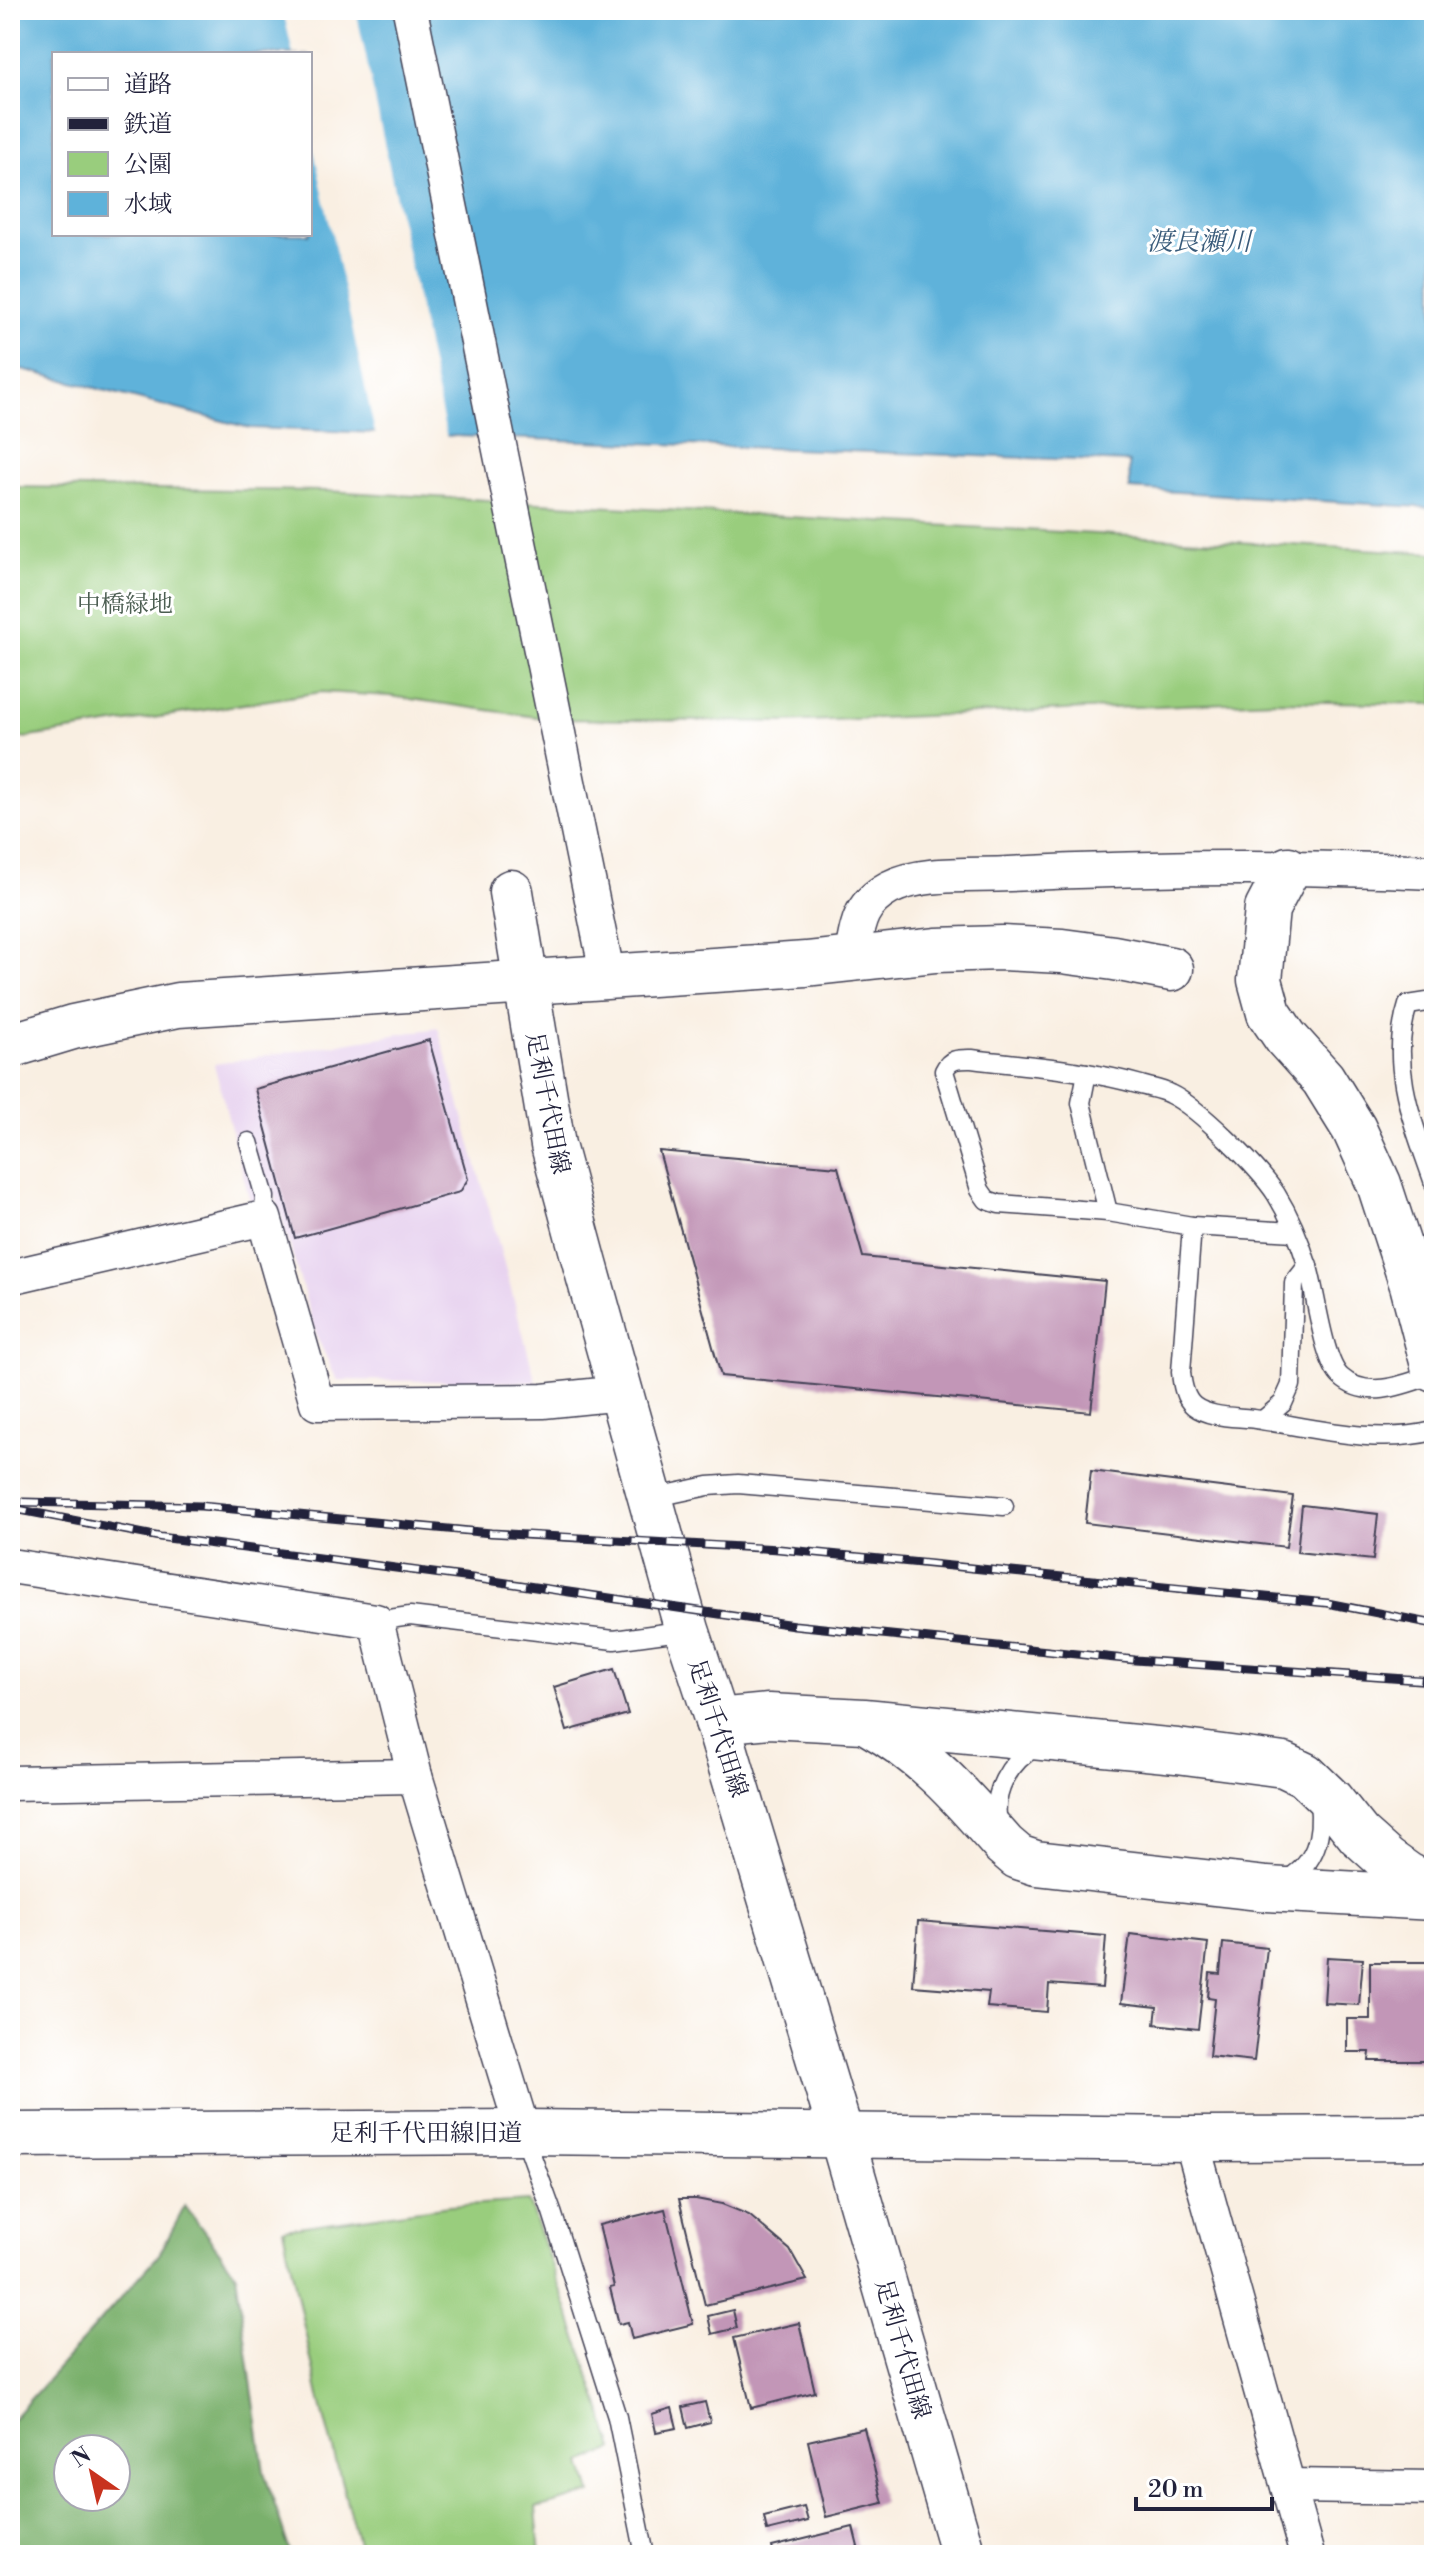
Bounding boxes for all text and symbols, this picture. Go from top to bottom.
legend [52,52,312,236]
text: 道路 [124,70,172,100]
text: 鉄道 [124,110,172,140]
text: 公園 [124,150,172,180]
text: 水域 [124,190,172,220]
water label: 渡良瀬川 [1147,226,1254,258]
park label: 中橋緑地 [77,590,173,620]
street label: 足利千代田線 [519,1030,575,1177]
street label: 足利千代田線 [681,1655,754,1801]
street label: 足利千代田線旧道 [330,2119,522,2149]
street label: 足利千代田線 [868,2276,936,2423]
north arrow [52,2433,132,2513]
text: N [67,2441,97,2474]
scale bar [1136,2461,1272,2511]
text: 20 m [1148,2475,1204,2505]

